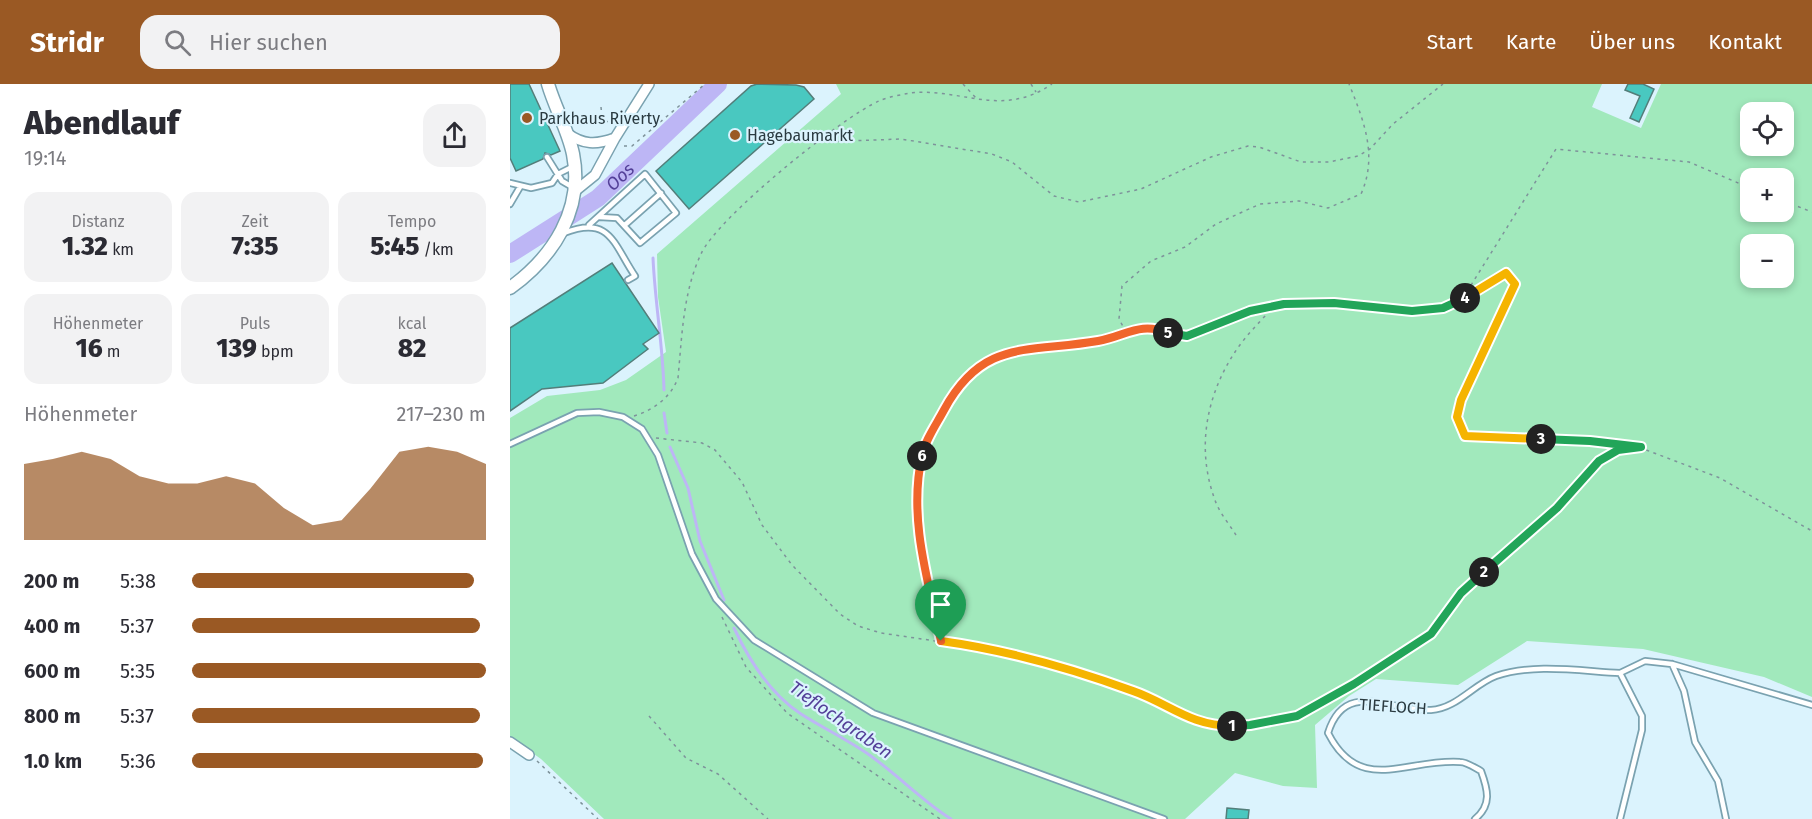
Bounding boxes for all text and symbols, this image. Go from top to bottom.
search box [140,15,560,69]
text: Stridr [30,26,104,59]
icon: search [161,26,194,59]
text: Hier suchen [209,29,328,56]
text: Start [1427,29,1473,55]
text: Karte [1506,29,1556,55]
text: Über uns [1589,29,1675,55]
text: Kontakt [1708,29,1782,55]
map controls [1740,102,1794,288]
button: locate [1740,102,1794,156]
text: Abendlauf [24,103,179,143]
button: share [423,104,486,167]
place label: Parkhaus Riverty [539,109,660,128]
marker: Parkhaus Riverty [520,111,534,125]
place label: Hagebaumarkt [747,126,853,145]
marker: Hagebaumarkt [728,128,742,142]
text: 19:14 [24,146,66,170]
water label: Oos [601,158,639,196]
button: + [1740,168,1794,222]
text: Distanz [71,212,125,231]
text: Zeit [241,212,269,231]
text: Tempo [388,212,436,231]
text: 1.32 [62,231,108,262]
text: 7:35 [232,231,278,262]
text: 5:45 [370,231,419,262]
button: − [1740,234,1794,288]
text: km [108,240,134,259]
text: /km [419,240,454,259]
pin: 4 [1450,283,1480,313]
text: 4 [1460,288,1470,307]
text: Höhenmeter [53,314,143,333]
text: Puls [240,314,270,333]
text: kcal [398,314,426,333]
pin: 5 [1153,318,1183,348]
text: 5 [1164,323,1172,342]
text: 16 [75,333,103,364]
text: 139 [216,333,257,364]
text: 82 [398,333,426,364]
text: m [103,342,121,361]
text: bpm [257,342,294,361]
text: Höhenmeter [24,402,137,426]
text: 217–230 m [397,402,486,426]
pin: 3 [1526,424,1556,454]
text: 3 [1537,429,1545,448]
pin: 6 [907,441,937,471]
text: 6 [917,446,927,465]
pin: 2 [1469,557,1499,587]
text: 2 [1480,562,1488,581]
text: 200 m [24,569,79,593]
text: 5:38 [120,569,156,593]
pin [915,579,966,641]
icon: arrive [924,588,957,621]
text: 400 m [24,614,80,638]
text: 5:37 [120,614,154,638]
text: 600 m [24,659,80,683]
text: 5:35 [120,659,155,683]
water label: Tieflochgraben [785,676,897,764]
street label: TIEFLOCH [1359,695,1427,718]
text: 800 m [24,704,81,728]
text: 5:37 [120,704,154,728]
pin: 1 [1217,711,1247,741]
text: 1 [1228,716,1236,735]
text: 1.0 km [24,749,82,773]
text: 5:36 [120,749,156,773]

